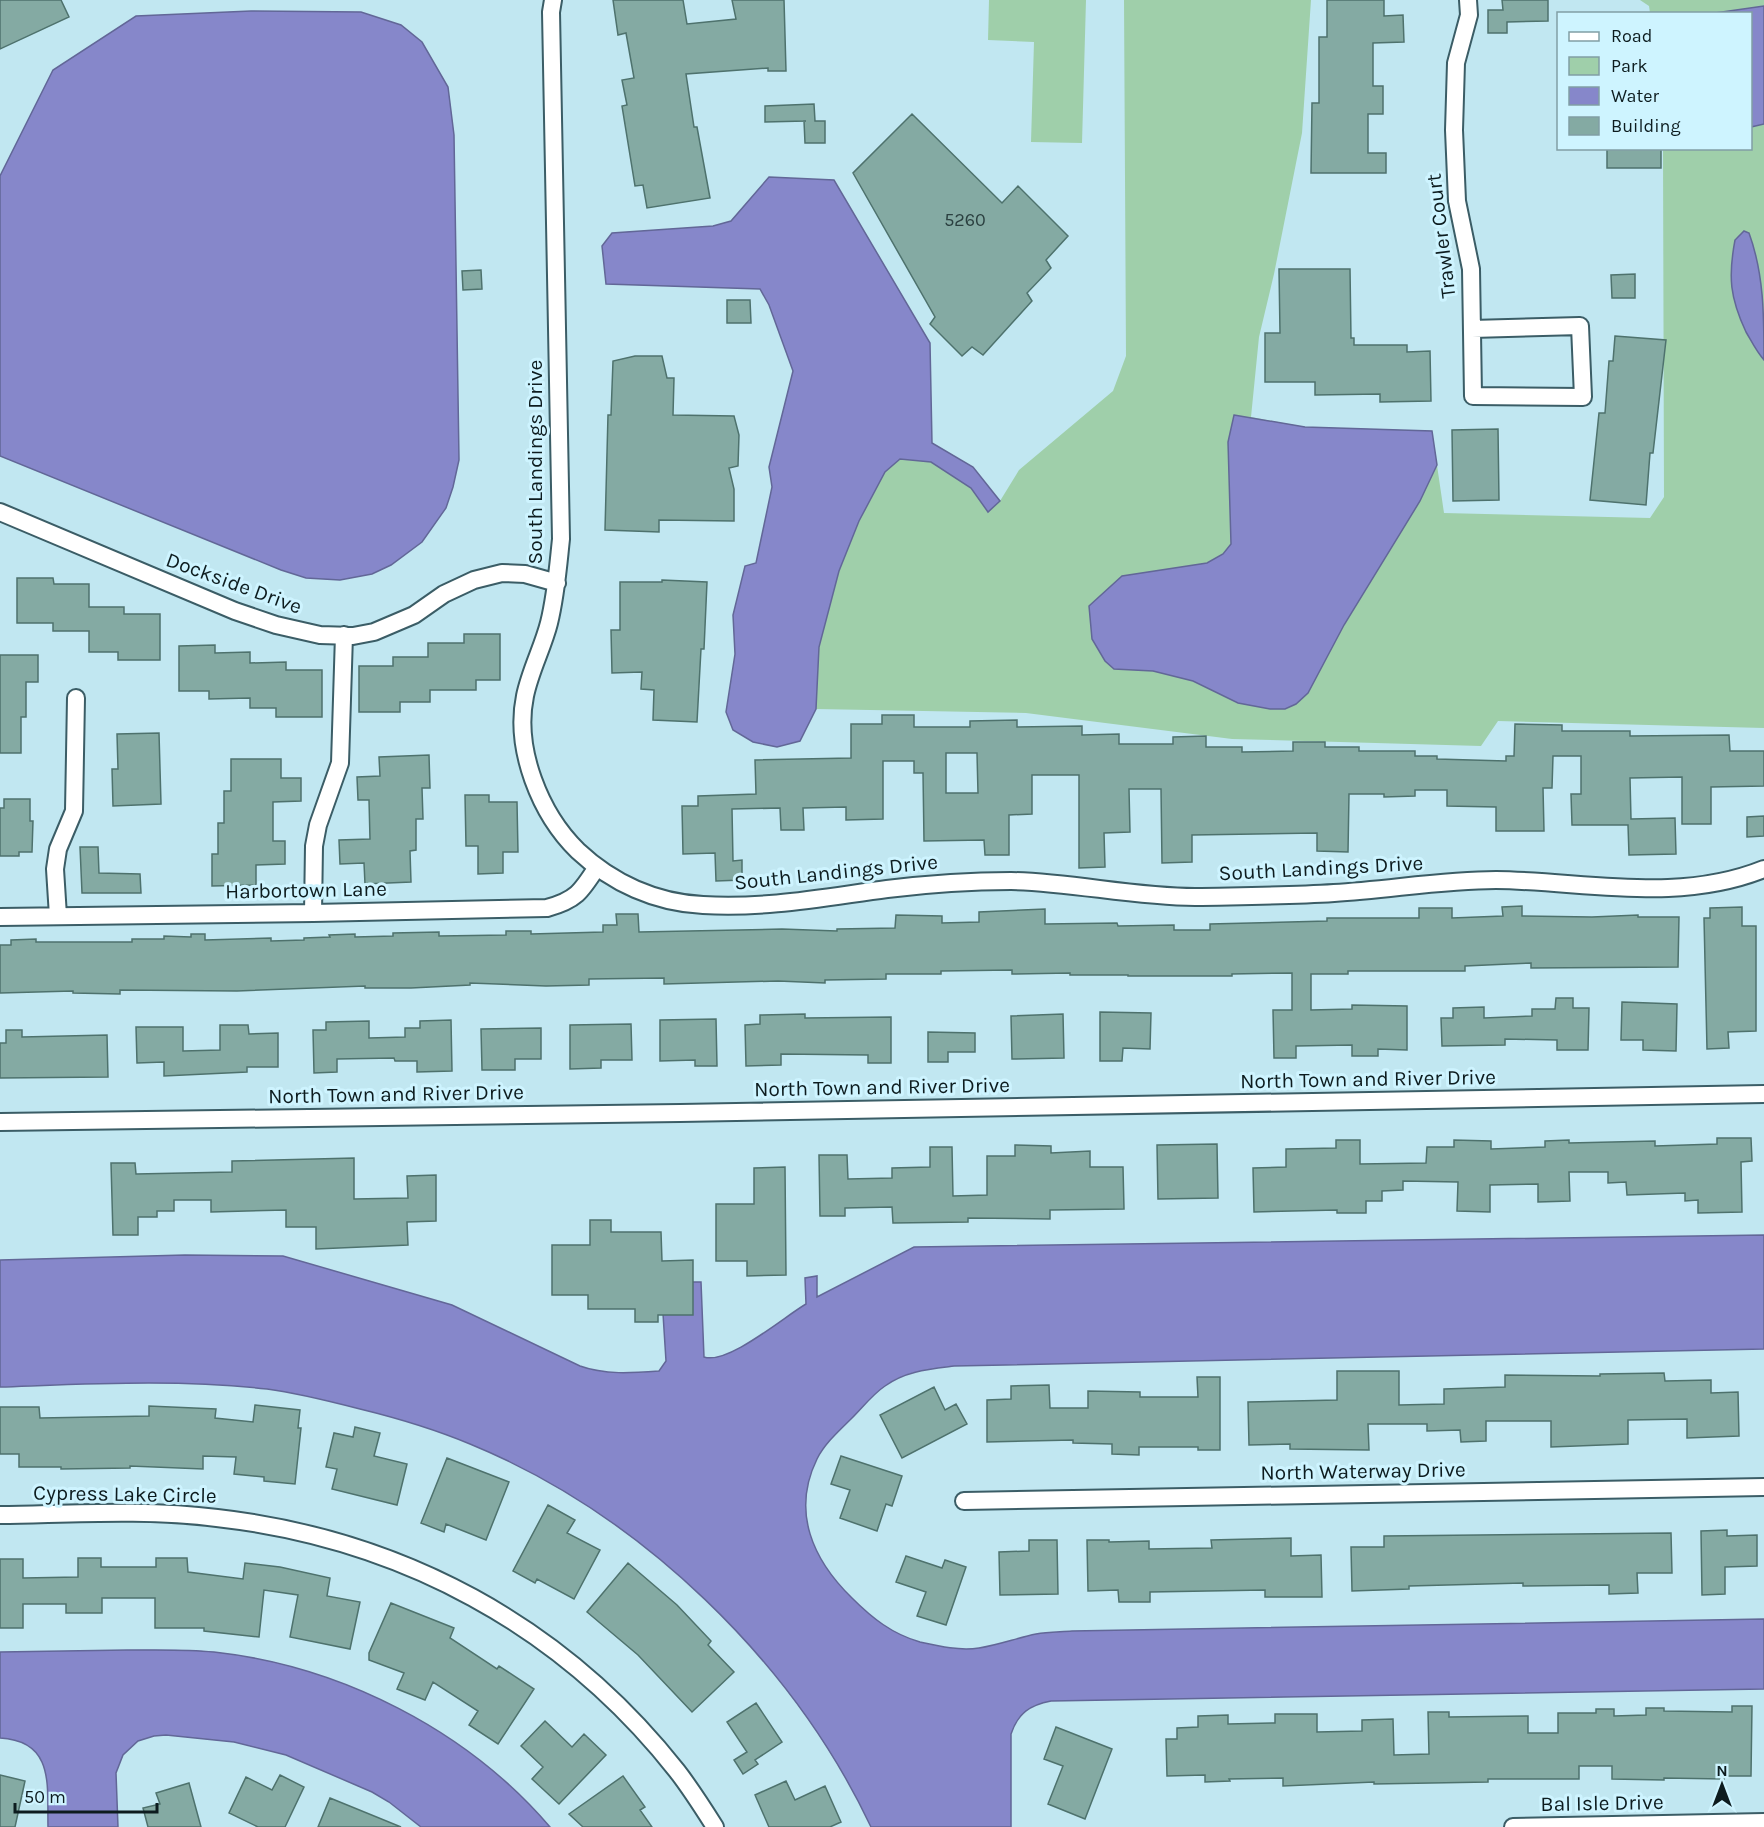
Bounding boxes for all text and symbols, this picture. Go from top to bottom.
legend [1557,12,1752,150]
text: Road [1611,25,1652,47]
text: Park [1611,55,1648,77]
text: Water [1611,85,1659,107]
text: Building [1611,115,1681,137]
street label: Trawler Court [1421,172,1461,300]
house number: 5260 [944,209,986,231]
street label: South Landings Drive [523,360,547,564]
street label: Dockside Drive [163,547,305,619]
street label: South Landings Drive [733,849,939,895]
street label: South Landings Drive [1218,851,1424,885]
street label: Harbortown Lane [225,877,387,903]
street label: North Town and River Drive [1240,1065,1496,1093]
street label: North Town and River Drive [754,1073,1010,1101]
street label: North Town and River Drive [268,1080,524,1108]
street label: North Waterway Drive [1260,1457,1466,1485]
street label: Cypress Lake Circle [33,1480,217,1508]
north arrow [1692,1755,1752,1815]
text: N [1716,1761,1728,1780]
scale bar [15,1776,158,1814]
text: 50 m [24,1786,66,1808]
street label: Bal Isle Drive [1540,1790,1664,1816]

